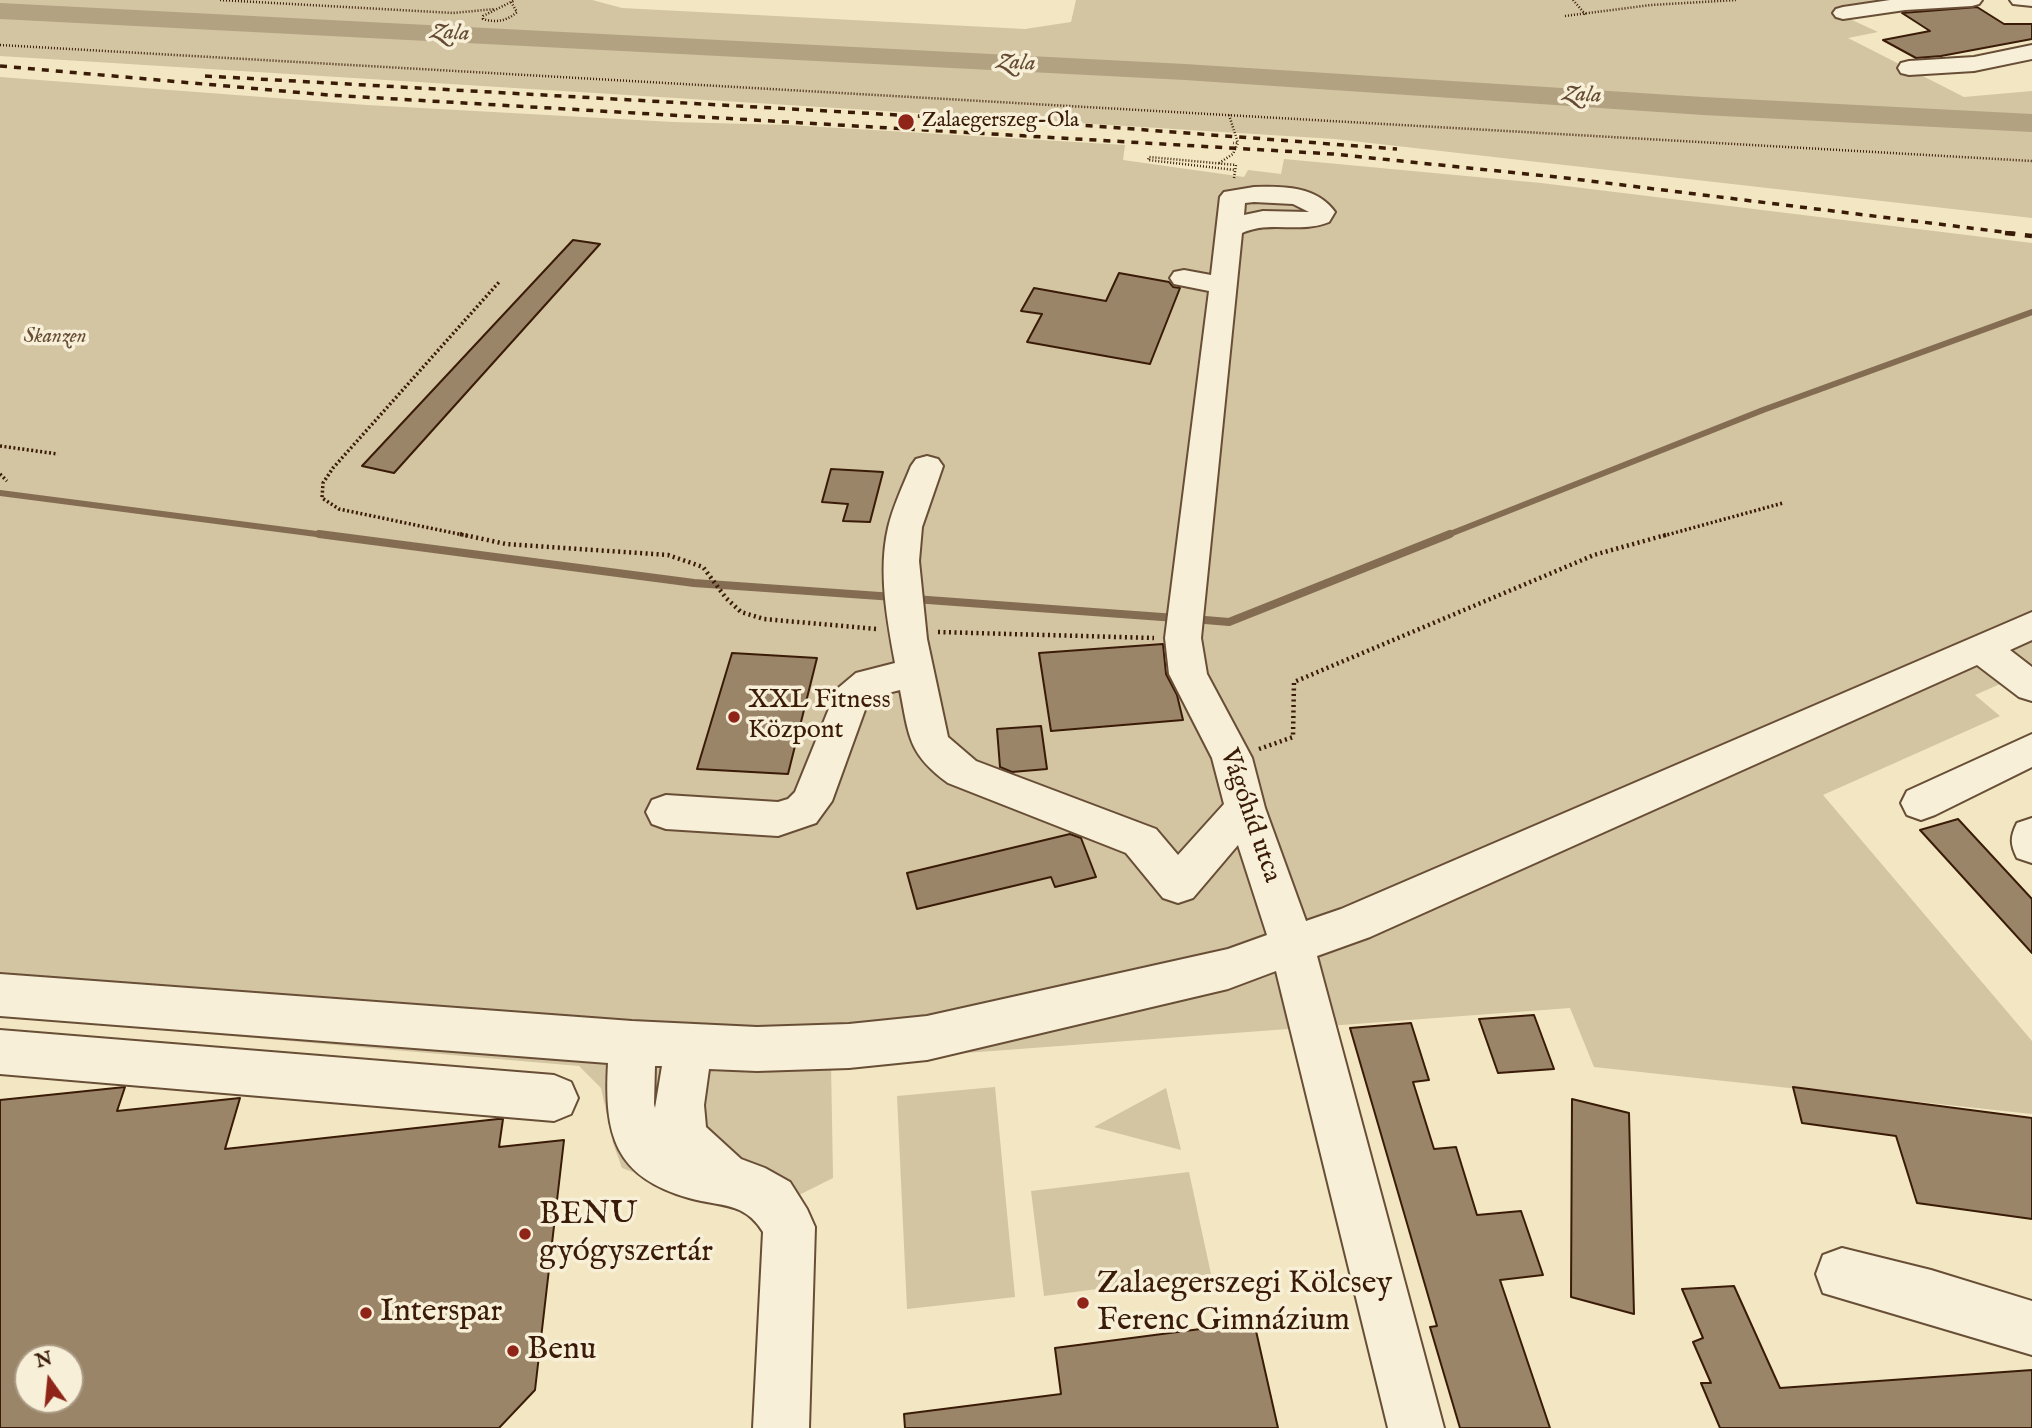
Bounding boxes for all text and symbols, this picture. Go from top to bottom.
water label: Zala [430,19,470,49]
water label: Zala [996,49,1036,79]
water label: Zala [1562,81,1602,111]
place label: Zalaegerszeg-Ola [922,109,1079,135]
marker: Zalaegerszeg-Ola [896,112,916,132]
park label: Skanzen [23,325,87,351]
place label: XXL Fitness Központ [748,686,891,748]
marker: XXL Fitness Központ [726,709,742,725]
street label: Vágóhíd utca [1212,745,1286,887]
place label: BENU gyógyszertár [539,1197,713,1272]
marker: BENU gyógyszertár [517,1226,533,1242]
place label: Zalaegerszegi Kölcsey Ferenc Gimnázium [1097,1266,1392,1341]
place label: Interspar [380,1294,502,1332]
marker: Zalaegerszegi Kölcsey Ferenc Gimnázium [1075,1295,1091,1311]
marker: Interspar [358,1305,374,1321]
place label: Benu [527,1332,596,1370]
marker: Benu [505,1343,521,1359]
north arrow [14,1344,84,1414]
text: N [33,1347,55,1374]

